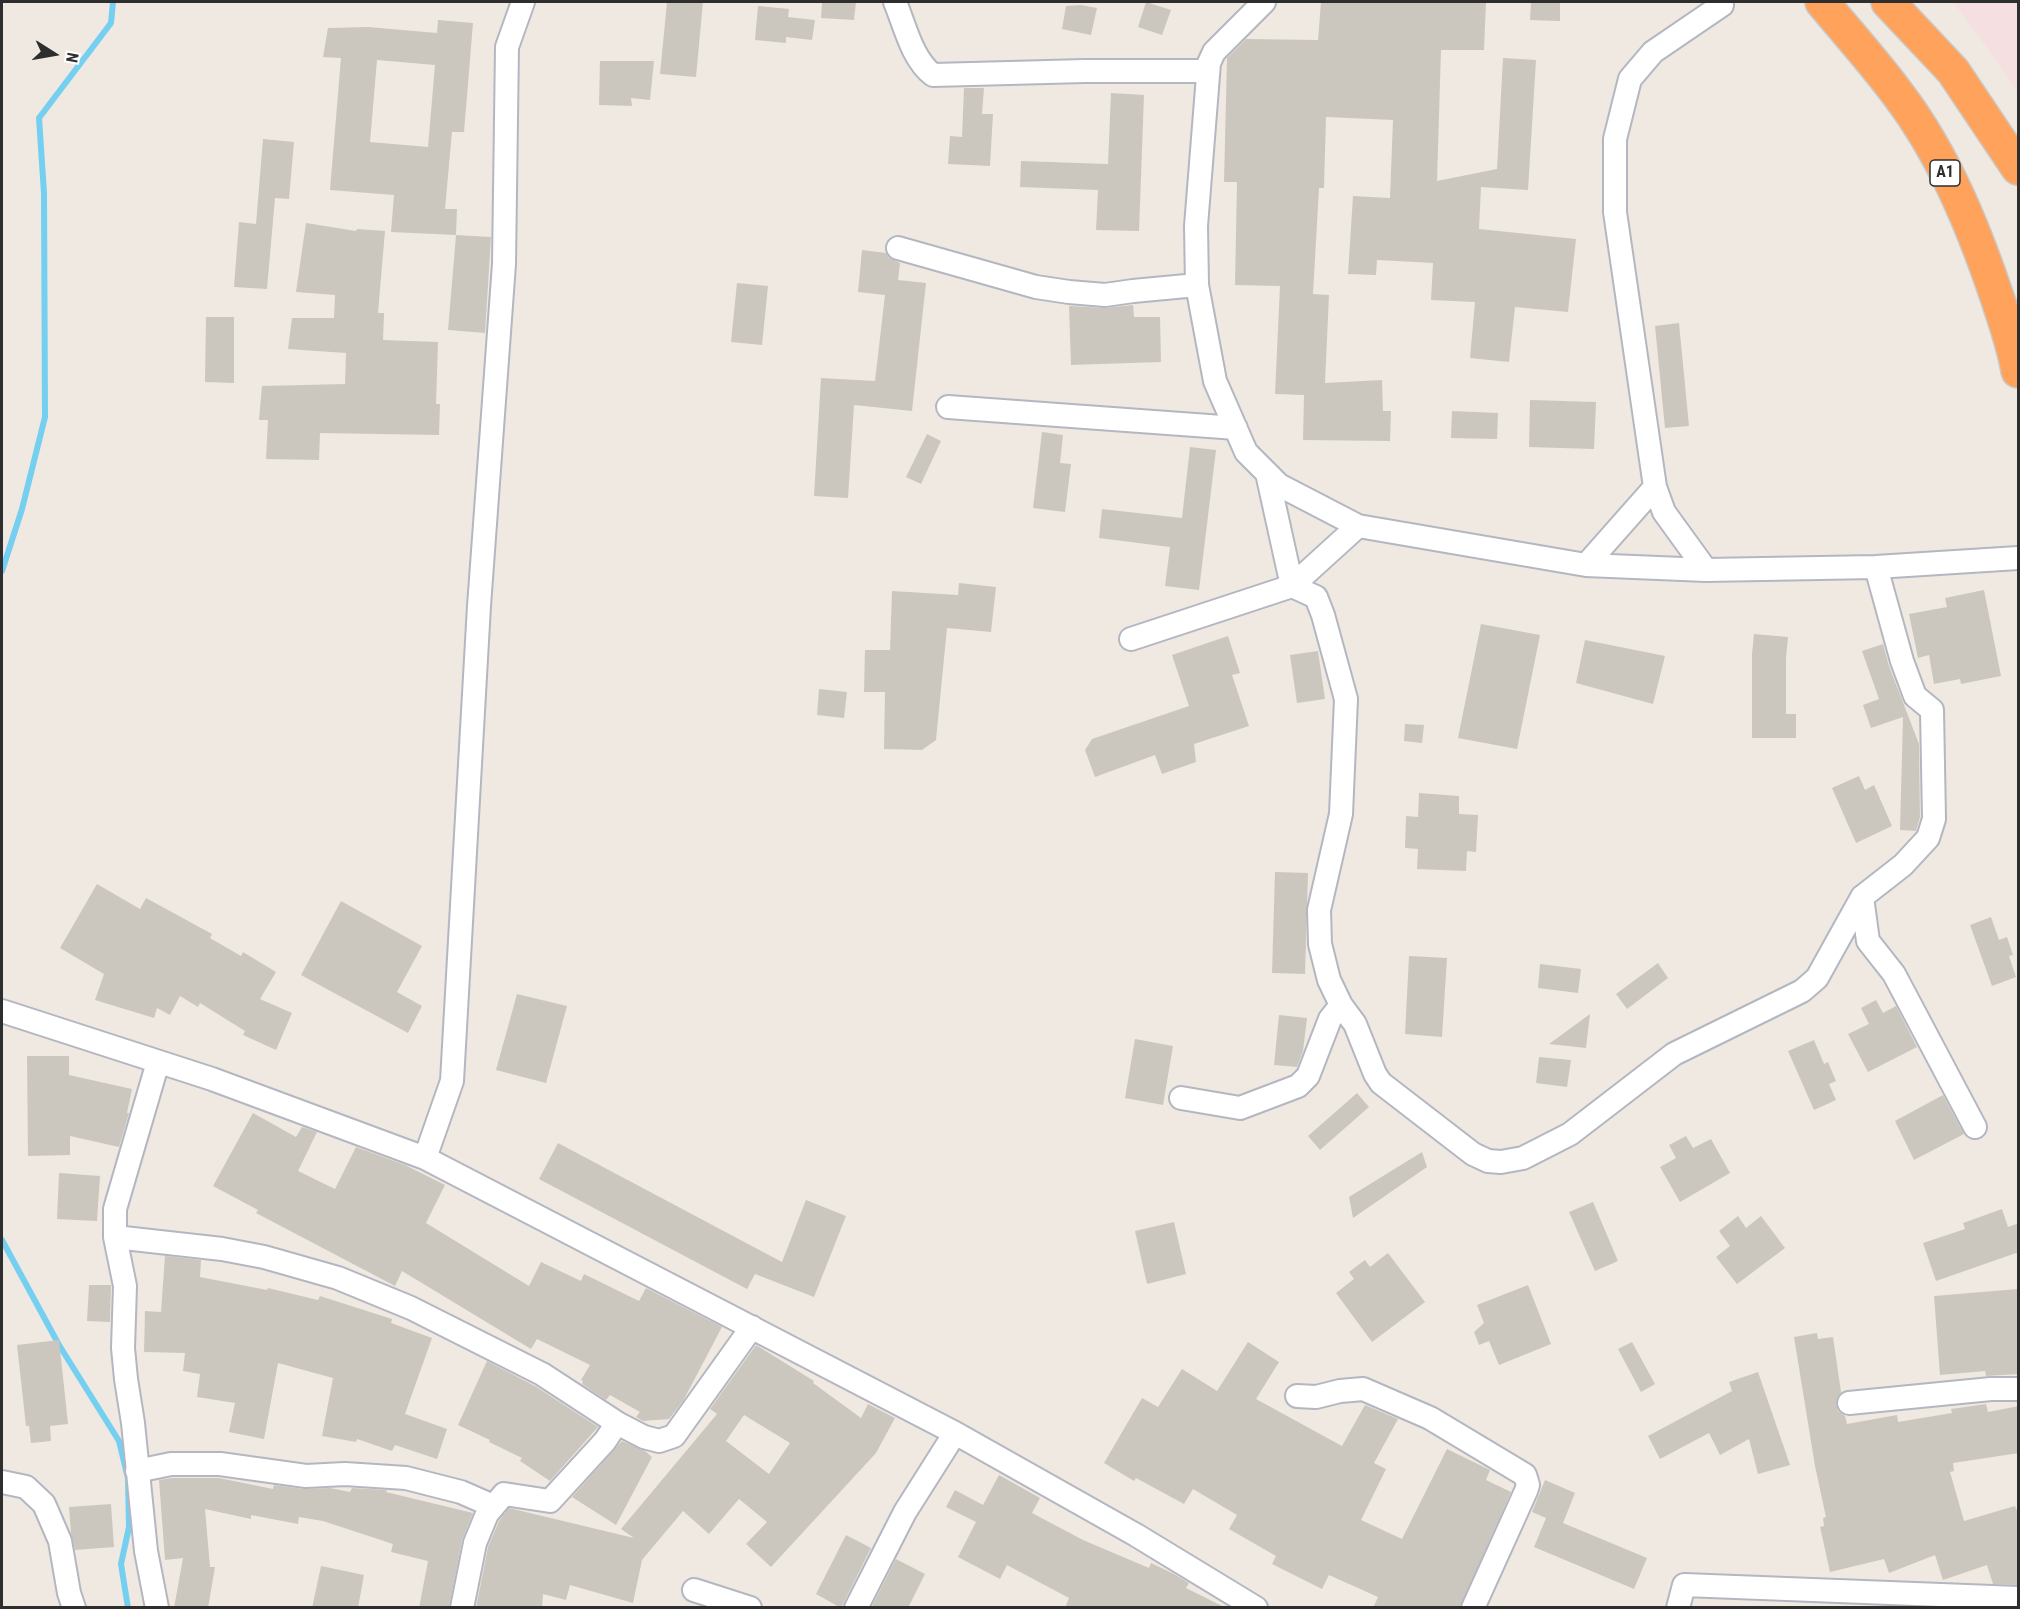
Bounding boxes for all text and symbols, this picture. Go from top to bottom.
north arrow [24,24,84,84]
text: N [62,51,82,64]
road number: A1 [1930,160,1960,186]

